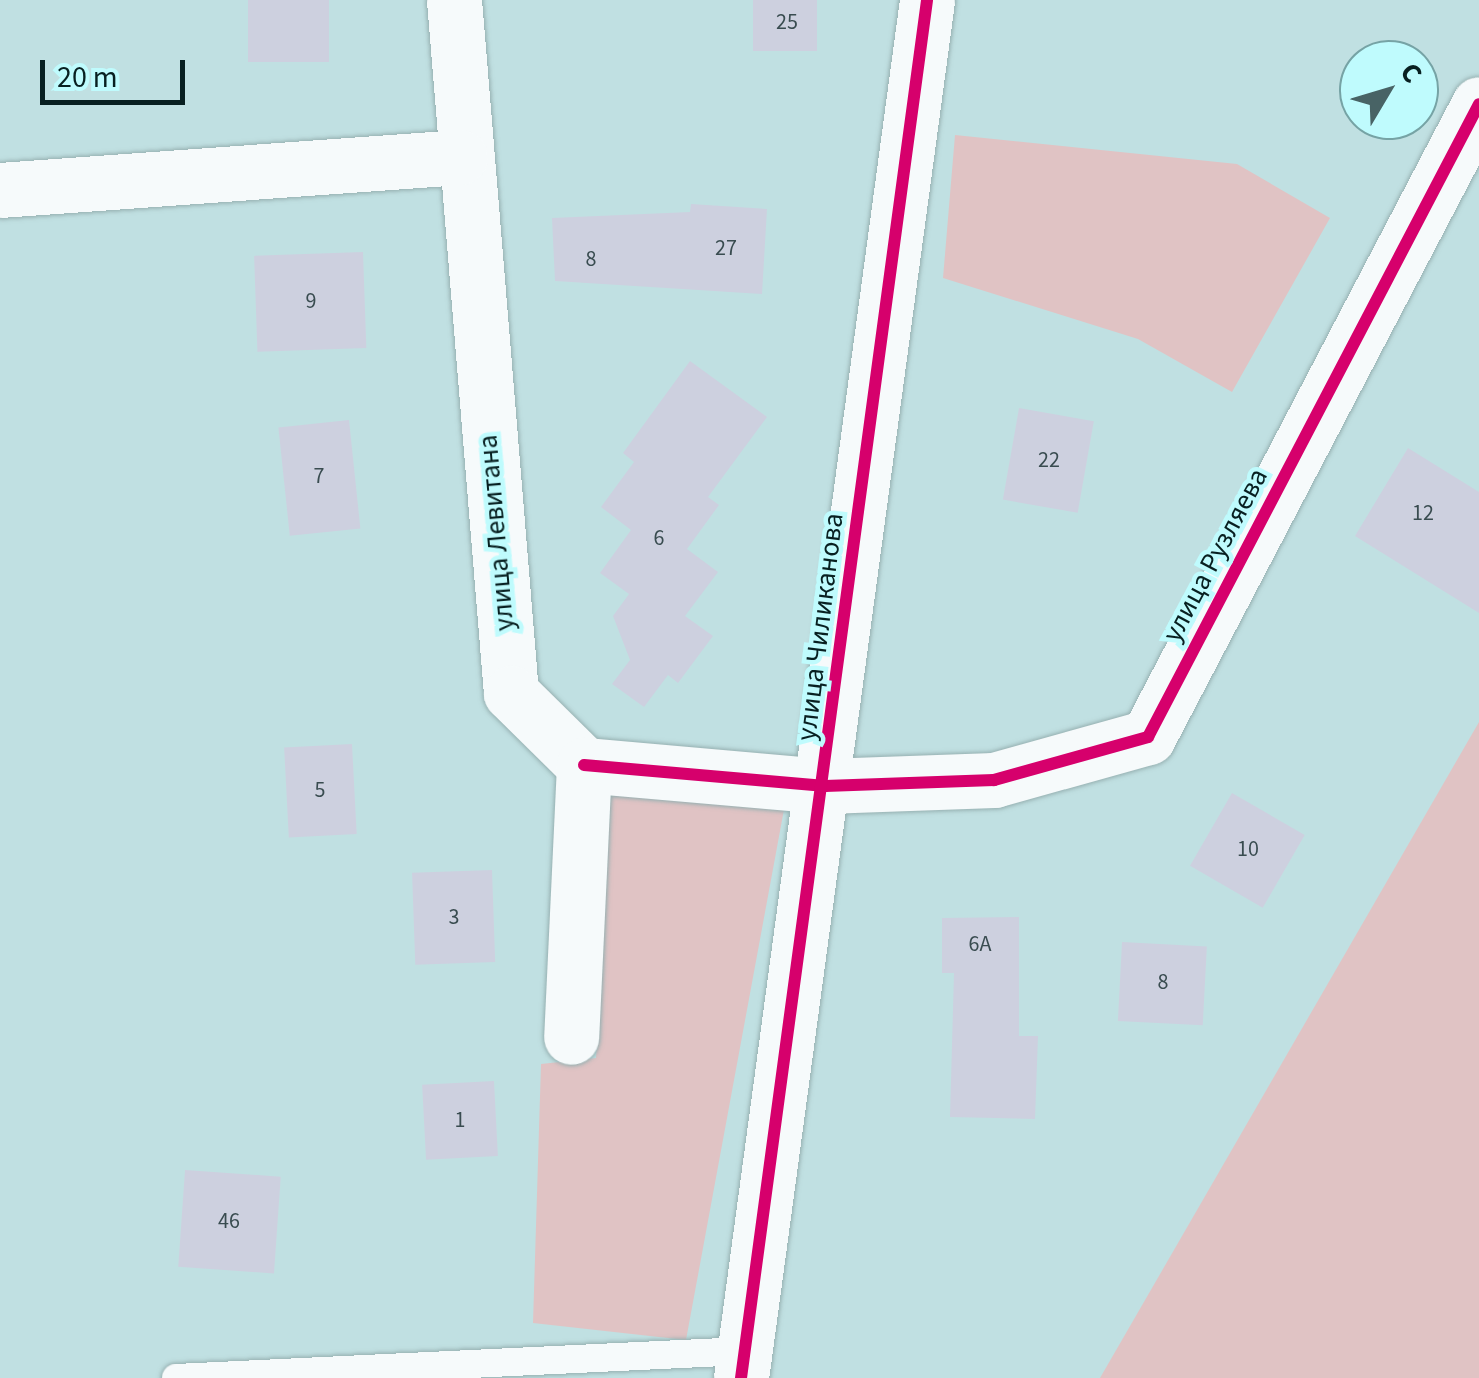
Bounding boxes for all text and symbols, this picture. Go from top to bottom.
house number: 25 [776,10,798,36]
scale bar [45,40,190,102]
north arrow [1339,40,1439,140]
text: С [1390,54,1432,91]
text: 20 m [57,56,118,99]
house number: 27 [715,236,737,262]
house number: 8 [586,247,596,273]
house number: 9 [306,289,316,315]
street label: улица Левитана [471,434,521,632]
house number: 22 [1038,448,1060,474]
street label: улица Рузляева [1155,462,1275,648]
house number: 7 [314,464,324,490]
house number: 12 [1412,501,1434,527]
street label: улица Чиликанова [789,511,851,743]
house number: 6 [654,526,664,552]
house number: 5 [315,778,325,804]
house number: 10 [1237,837,1259,863]
house number: 3 [449,905,459,931]
house number: 6А [969,932,991,958]
house number: 8 [1158,970,1168,996]
house number: 1 [455,1108,465,1134]
house number: 46 [218,1209,240,1235]

